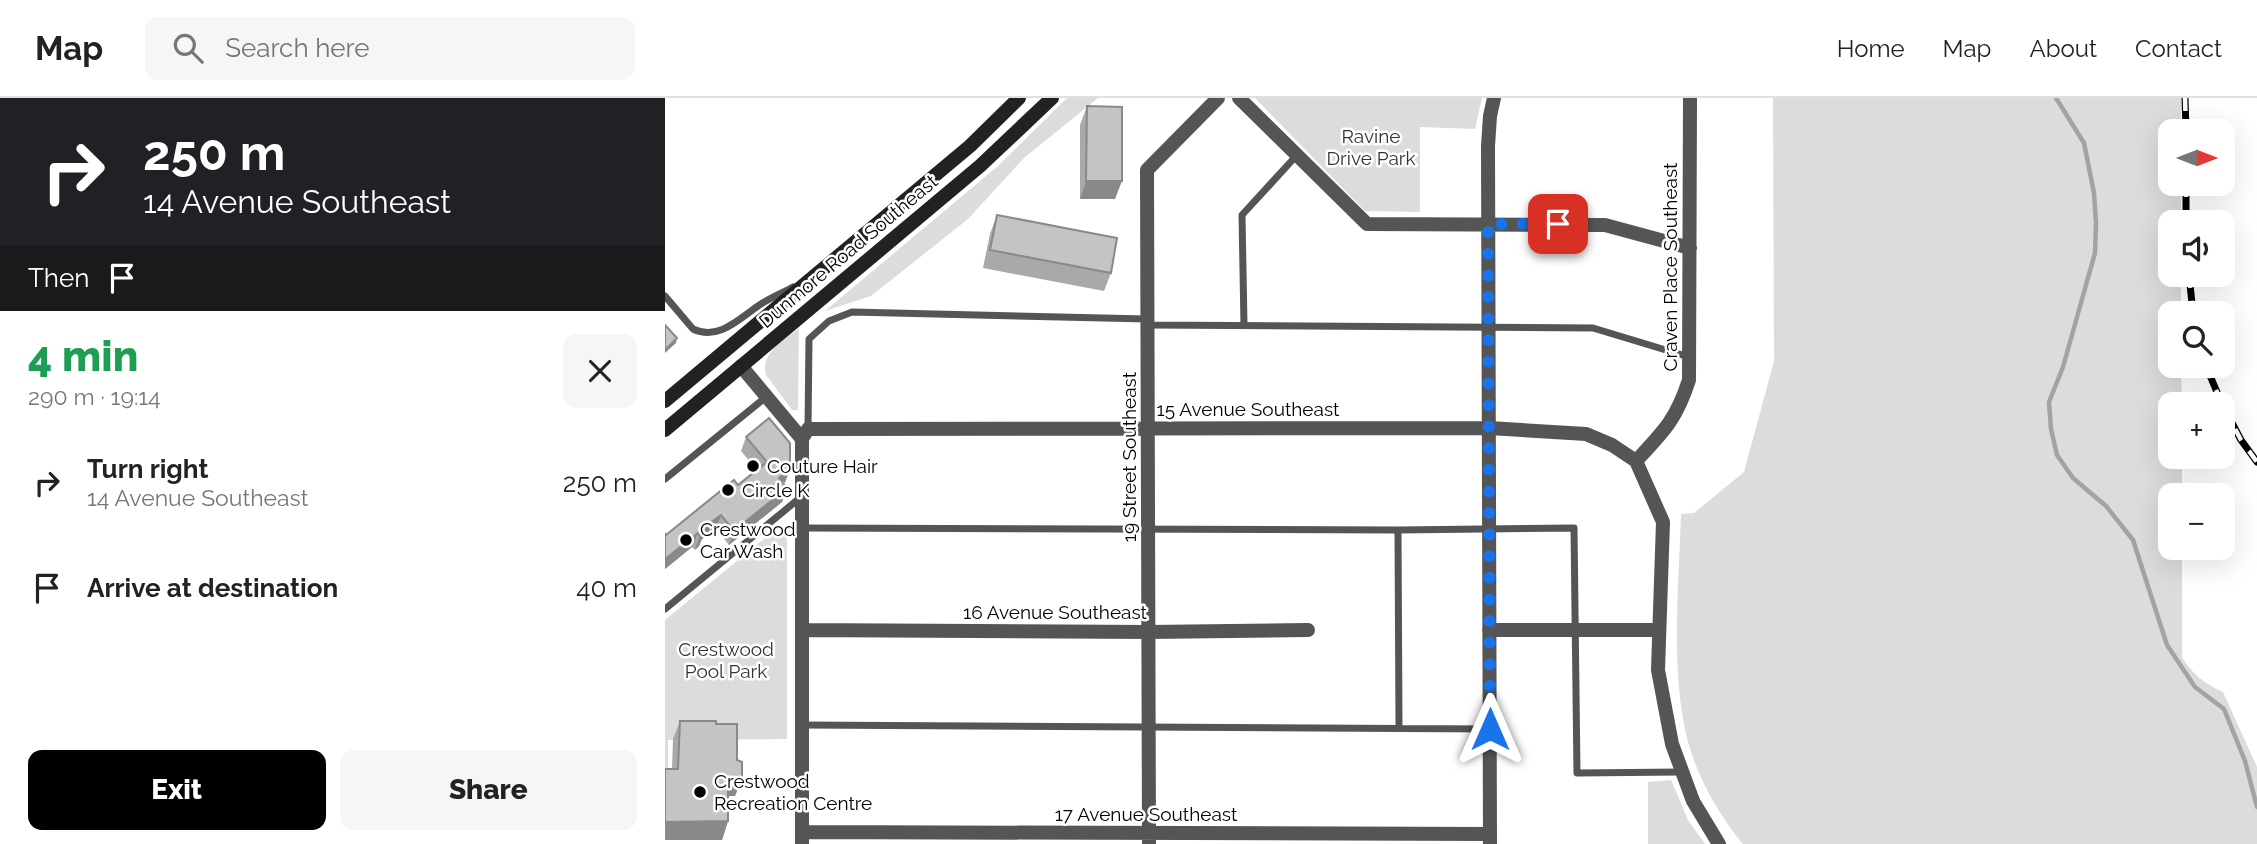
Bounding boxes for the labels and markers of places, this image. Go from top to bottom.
pin [1528,194,1588,254]
place label: Couture Hair [767,455,878,477]
marker: Couture Hair [745,458,761,474]
place label: Circle K [742,479,810,501]
marker: Circle K [720,482,736,498]
place label: Crestwood Car Wash [700,518,796,562]
marker: Crestwood Car Wash [678,532,694,548]
place label: Crestwood Recreation Centre [714,770,872,814]
marker: Crestwood Recreation Centre [692,784,708,800]

